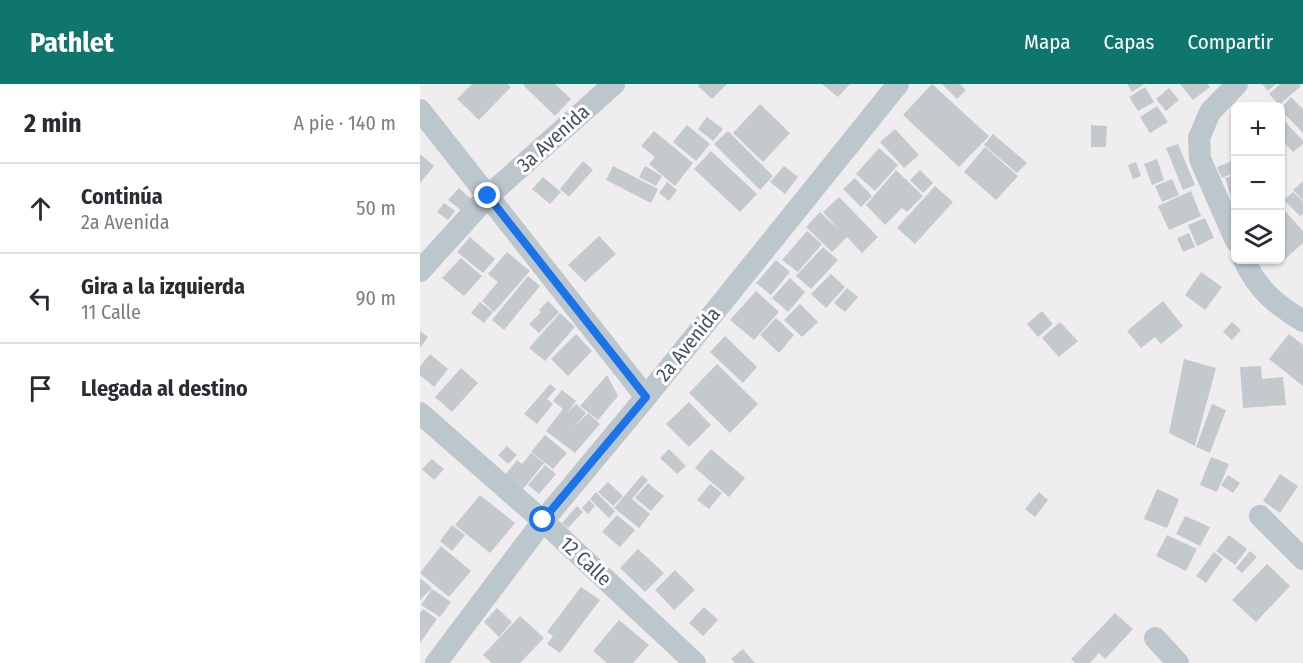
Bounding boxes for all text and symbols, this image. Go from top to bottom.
text: Pathlet [30,26,114,59]
text: Mapa [1024,29,1071,55]
text: Capas [1104,29,1154,55]
text: Compartir [1187,29,1273,55]
street label: 3a Avenida [512,99,594,177]
map controls [1231,102,1285,264]
button: + [1231,102,1285,156]
text: 2 min [24,108,82,139]
text: A pie · 140 m [294,111,396,135]
button: − [1231,156,1285,210]
route end [474,182,500,208]
text: Continúa [81,183,163,210]
icon: ahead [24,192,57,225]
text: 50 m [356,196,396,220]
text: 2a Avenida [81,210,169,234]
button: layers [1231,210,1285,264]
text: Gira a la izquierda [81,273,245,300]
icon: left [24,282,57,315]
text: 90 m [356,286,396,310]
text: 11 Calle [81,300,141,324]
street label: 2a Avenida [651,302,725,386]
icon: arrive [24,372,57,405]
text: Llegada al destino [81,375,248,402]
route start [529,506,555,532]
street label: 12 Calle [555,531,617,591]

